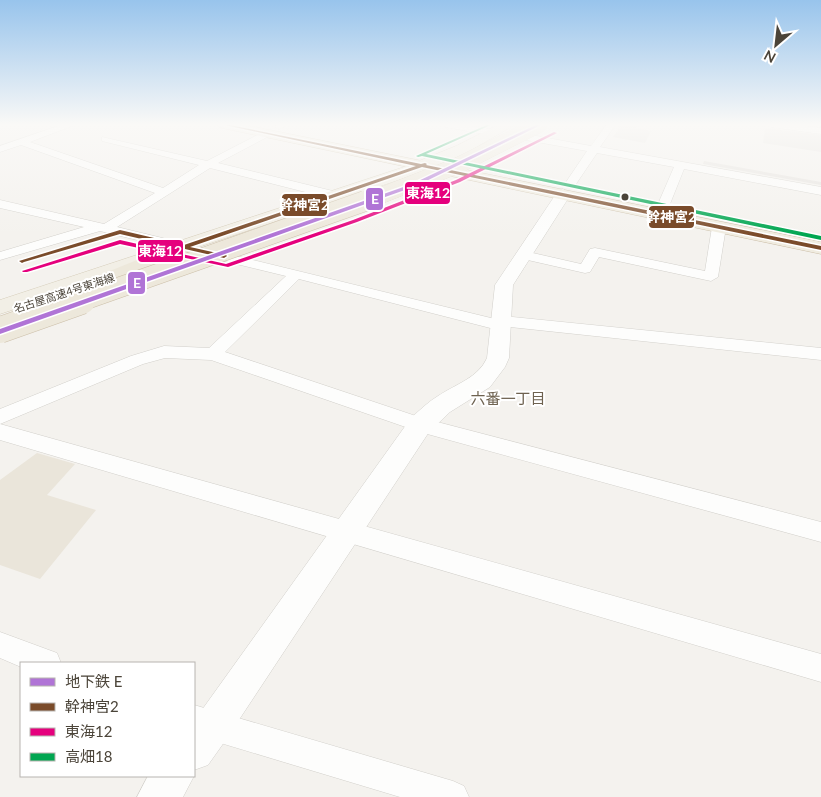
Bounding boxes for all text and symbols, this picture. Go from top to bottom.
north arrow [751,20,801,70]
text: N [761,47,778,67]
line badge: 東海12 [404,181,451,205]
text: 東海12 [406,184,450,201]
line badge: E [365,187,384,211]
text: E [371,190,379,207]
unlabelled marker [620,192,630,202]
line badge: 幹神宮2 [281,193,328,217]
text: 幹神宮2 [279,196,329,213]
line badge: 幹神宮2 [648,205,695,229]
text: 幹神宮2 [646,208,696,225]
line badge: 東海12 [137,239,184,263]
text: 東海12 [138,242,182,259]
street label: 名古屋高速4号東海線 [12,270,116,315]
line badge: E [127,271,146,295]
text: E [133,274,141,291]
district label: 六番一丁目 [470,389,546,407]
legend [20,662,195,777]
text: 地下鉄 E [65,672,123,690]
text: 幹神宮2 [65,697,119,715]
text: 東海12 [65,722,112,740]
text: 高畑18 [65,747,112,765]

